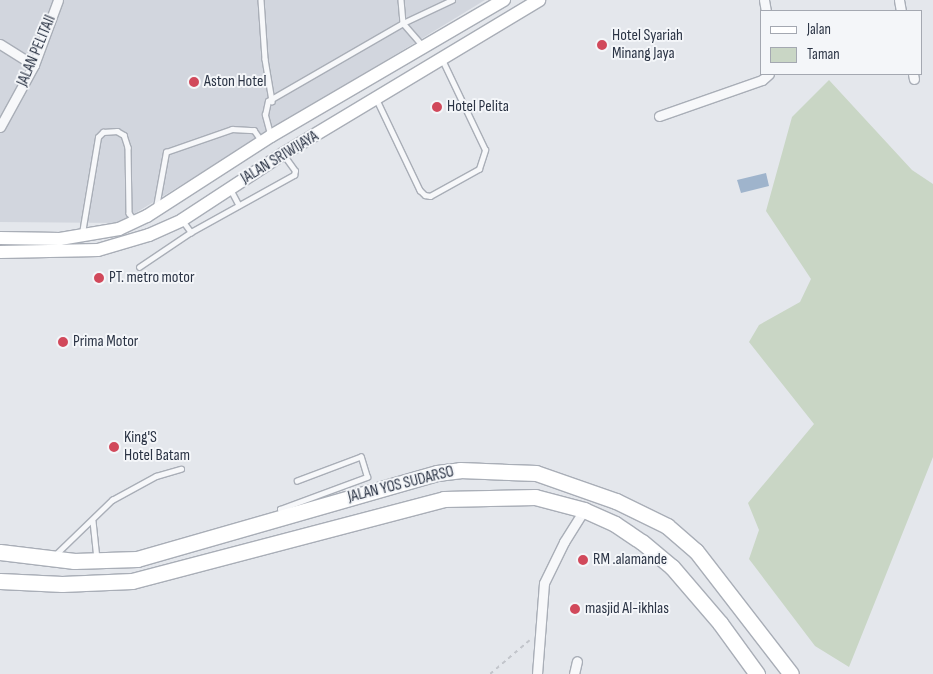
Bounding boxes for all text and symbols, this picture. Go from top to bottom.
legend [760,10,923,75]
street label: JALAN PELITAII [13,13,61,89]
text: Jalan [807,20,831,39]
place label: Hotel Syariah Minang Jaya [612,26,683,64]
marker: Hotel Syariah Minang Jaya [596,39,608,51]
text: Taman [807,45,840,64]
place label: Aston Hotel [204,72,266,92]
marker: Aston Hotel [188,76,200,88]
place label: Hotel Pelita [447,97,509,117]
marker: Hotel Pelita [431,101,443,113]
street label: JALAN SRIWIJAYA [238,127,322,189]
place label: PT. metro motor [109,268,194,288]
marker: PT. metro motor [93,272,105,284]
place label: Prima Motor [73,332,138,352]
marker: Prima Motor [57,336,69,348]
place label: King'S Hotel Batam [124,428,190,466]
marker: King'S Hotel Batam [108,441,120,453]
street label: JALAN YOS SUDARSO [346,463,456,507]
place label: RM .alamande [593,550,667,570]
marker: RM .alamande [577,554,589,566]
place label: masjid Al-ikhlas [585,599,669,619]
marker: masjid Al-ikhlas [569,603,581,615]

